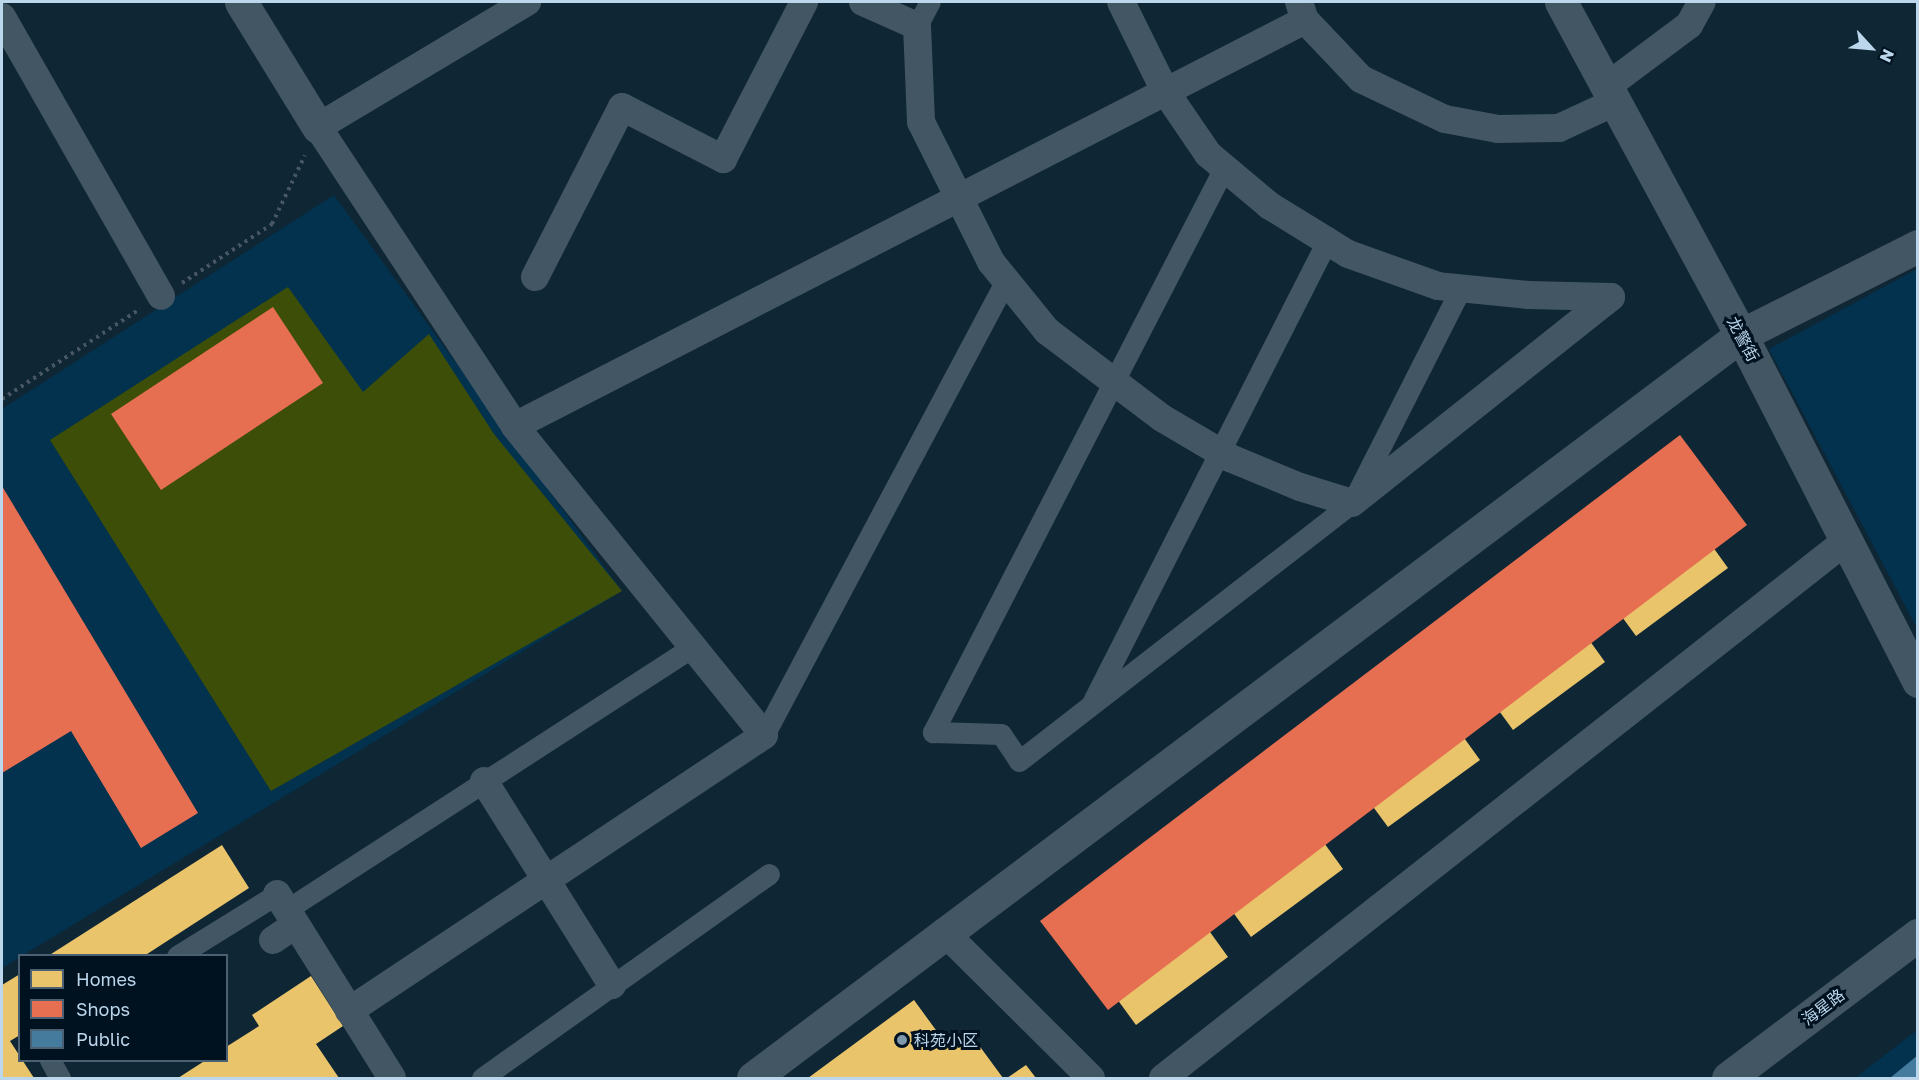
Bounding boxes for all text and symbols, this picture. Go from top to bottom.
north arrow [1841,18,1901,78]
text: N [1876,46,1899,66]
street label: 龙警街 [1723,313,1763,365]
legend [18,954,228,1062]
text: Homes [76,968,136,990]
street label: 海星路 [1798,985,1848,1029]
text: Shops [76,998,130,1020]
text: Public [76,1028,130,1050]
place label: 科苑小区 [914,1030,978,1050]
marker: 科苑小区 [895,1033,909,1047]

